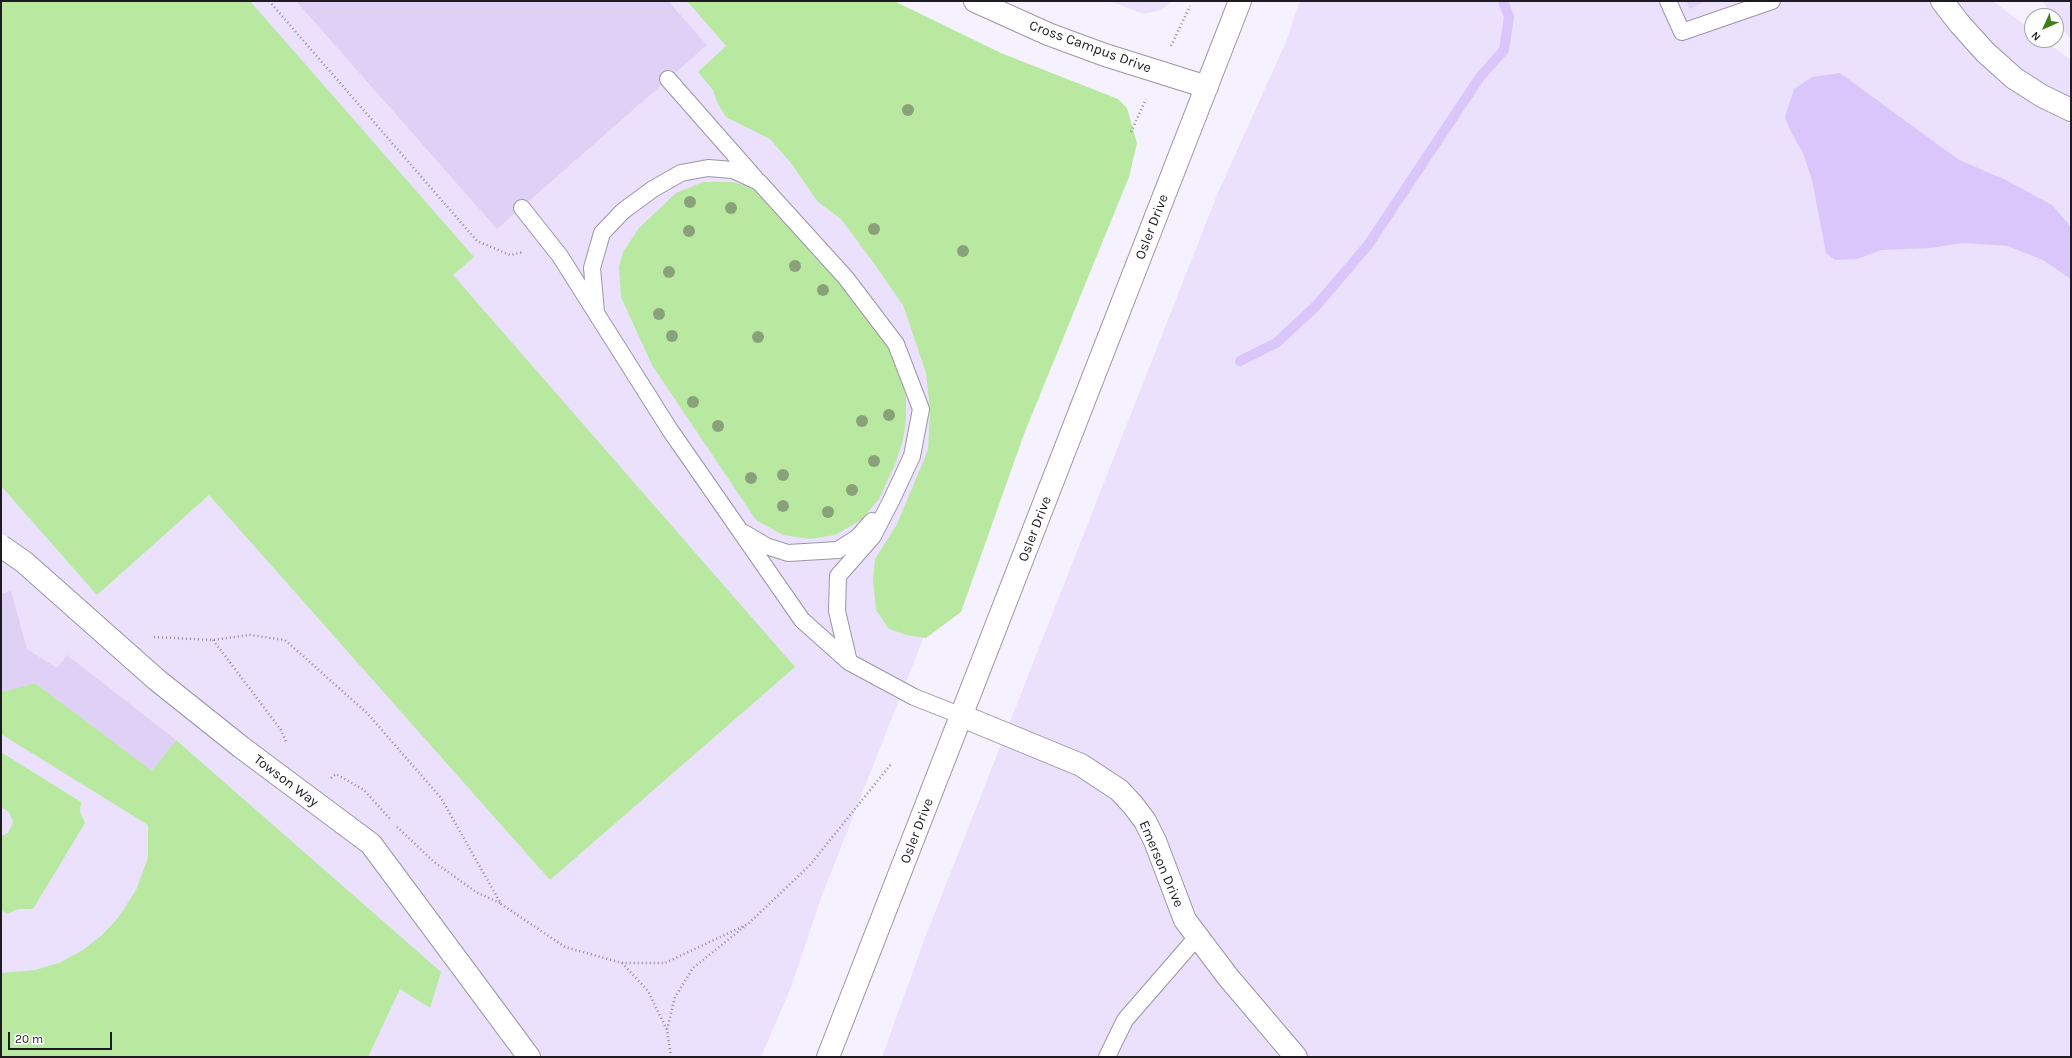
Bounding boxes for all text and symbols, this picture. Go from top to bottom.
north arrow [2024,8,2064,48]
street label: Cross Campus Drive [1027,17,1153,77]
text: N [2028,29,2043,44]
street label: Osler Drive [1132,192,1172,262]
street label: Osler Drive [1015,494,1055,564]
street label: Towson Way [250,751,322,811]
street label: Osler Drive [897,796,937,866]
street label: Emerson Drive [1135,818,1187,910]
scale bar [10,1024,114,1050]
text: 20 m [15,1032,43,1046]

